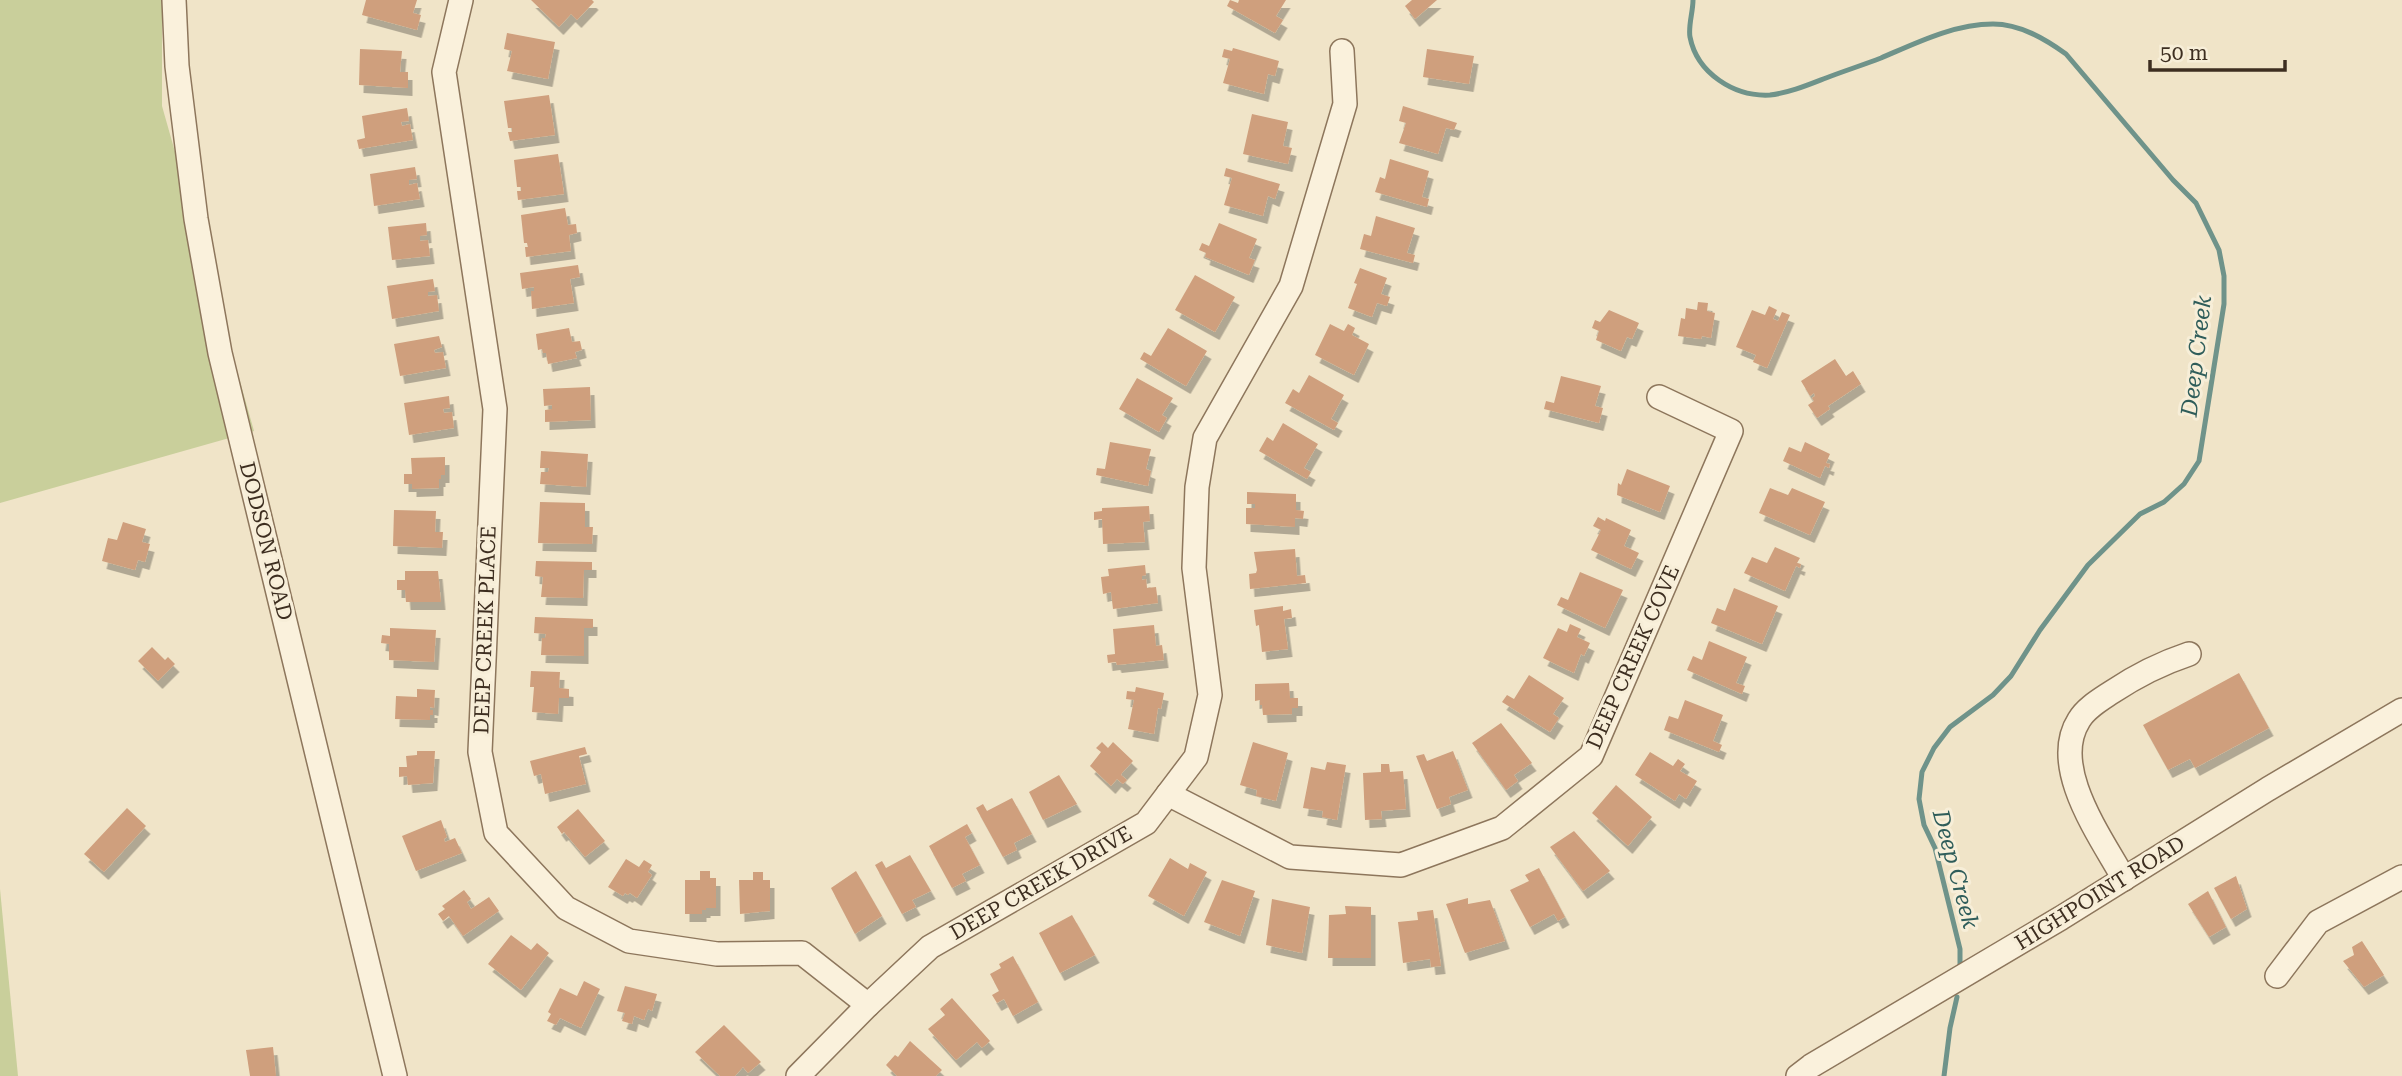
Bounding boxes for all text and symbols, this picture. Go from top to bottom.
scale bar [2150,28,2285,72]
text: 50 m [2160,41,2208,65]
water label: Deep Creek [2176,293,2217,419]
street label: DODSON ROAD [235,459,297,623]
street label: DEEP CREEK PLACE [469,525,501,735]
street label: DEEP CREEK COVE [1582,561,1684,753]
water label: Deep Creek [1926,806,1984,932]
street label: DEEP CREEK DRIVE [946,821,1136,945]
street label: HIGHPOINT ROAD [2011,831,2189,955]

